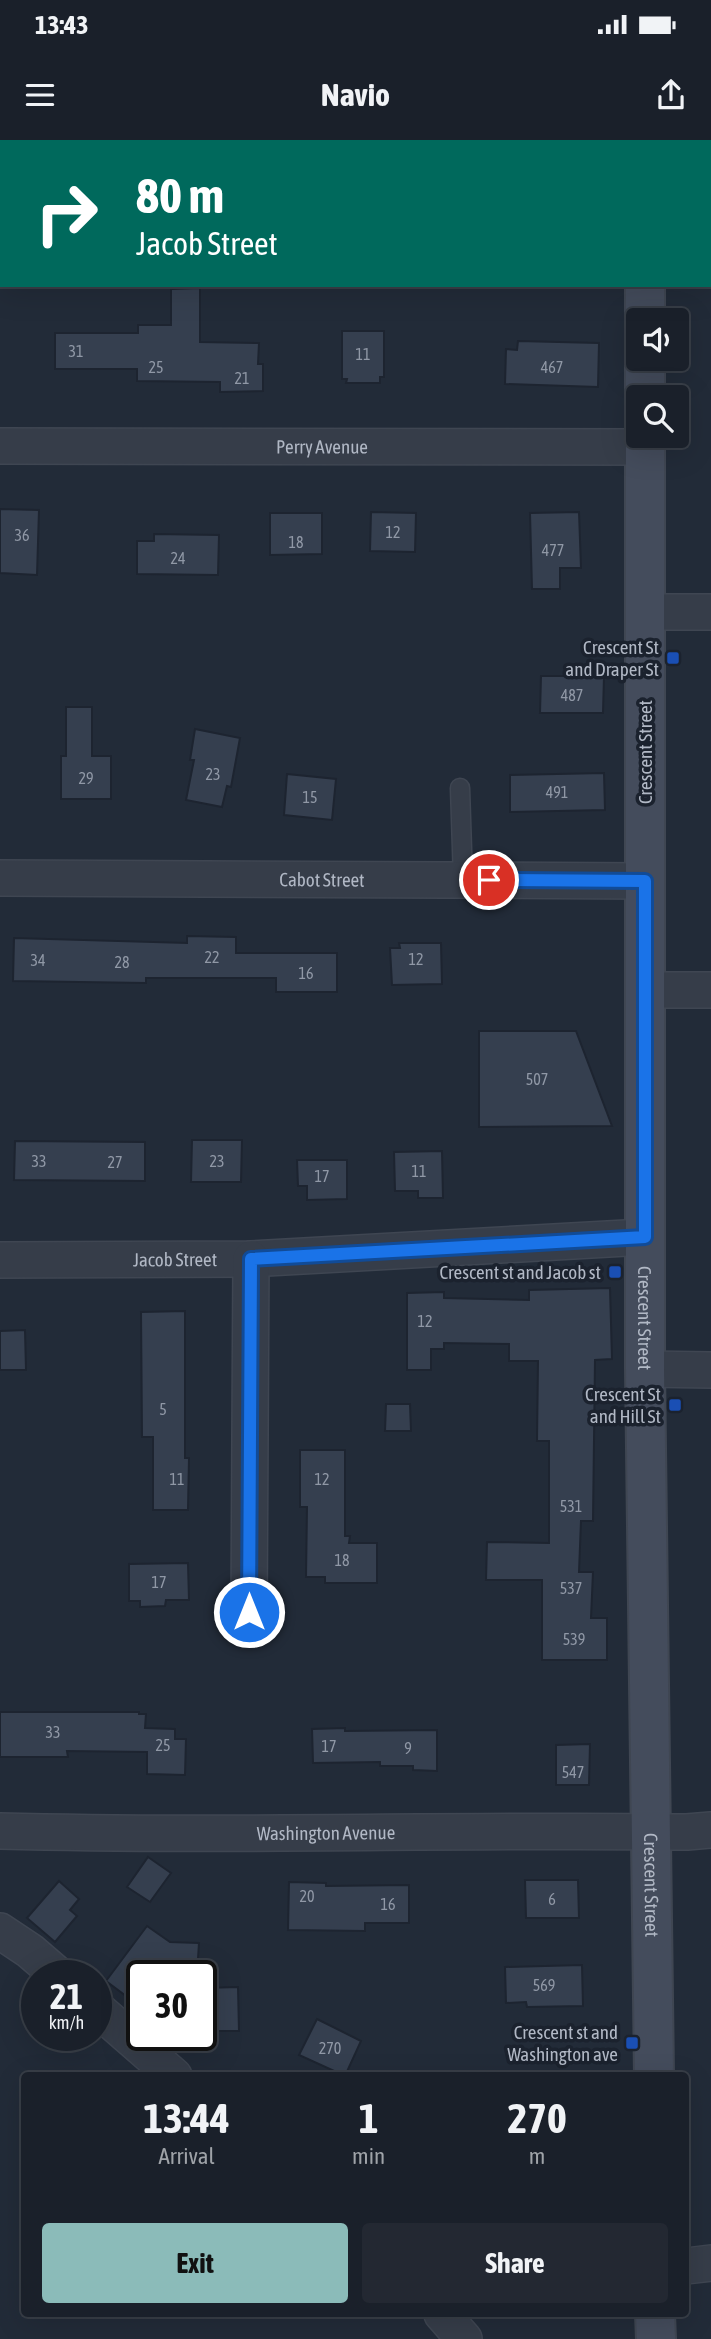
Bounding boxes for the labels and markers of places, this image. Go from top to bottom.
place label: Crescent St and Draper St [565,636,659,680]
marker: Crescent St and Draper St [665,650,681,666]
pin [459,850,519,910]
place label: Crescent st and Jacob st [439,1261,601,1283]
marker: Crescent st and Jacob st [607,1264,623,1280]
place label: Crescent St and Hill St [585,1383,661,1427]
marker: Crescent St and Hill St [667,1397,683,1413]
place label: Crescent st and Washington ave [507,2021,618,2065]
marker: Crescent st and Washington ave [624,2035,640,2051]

